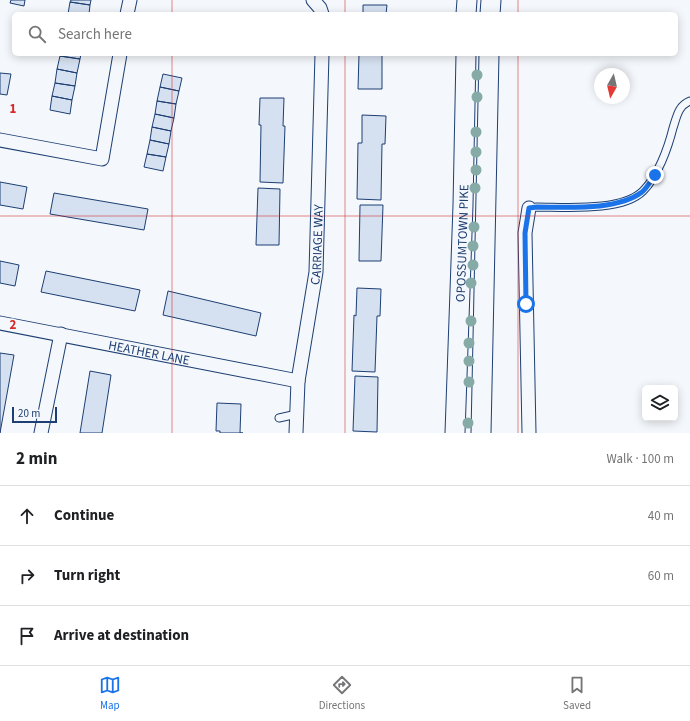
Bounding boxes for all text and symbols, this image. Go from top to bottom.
search box [12,12,678,56]
icon: search [26,23,48,45]
text: Search here [58,24,132,45]
north arrow [594,68,630,104]
text: 1 [10,100,17,118]
route end [646,166,664,184]
street label: OPOSSUMTOWN PIKE [452,184,473,302]
street label: CARRIAGE WAY [306,203,328,286]
route start [517,295,535,313]
text: 2 [10,316,17,334]
street label: HEATHER LANE [107,336,191,370]
map controls [642,385,678,421]
button: layers [642,385,678,421]
scale bar [12,405,57,424]
text: 20 m [18,406,40,421]
text: 2 min [16,447,57,471]
text: Walk · 100 m [606,450,674,468]
icon: ahead [16,505,38,527]
text: Continue [54,505,114,526]
text: 40 m [648,507,674,525]
icon: right [16,565,38,587]
text: Turn right [54,565,120,586]
text: 60 m [648,567,674,585]
icon: arrive [16,625,38,647]
text: Arrive at destination [54,625,189,646]
tab: Map [99,674,121,713]
tab: Directions [319,674,365,713]
tab: Saved [563,674,591,713]

